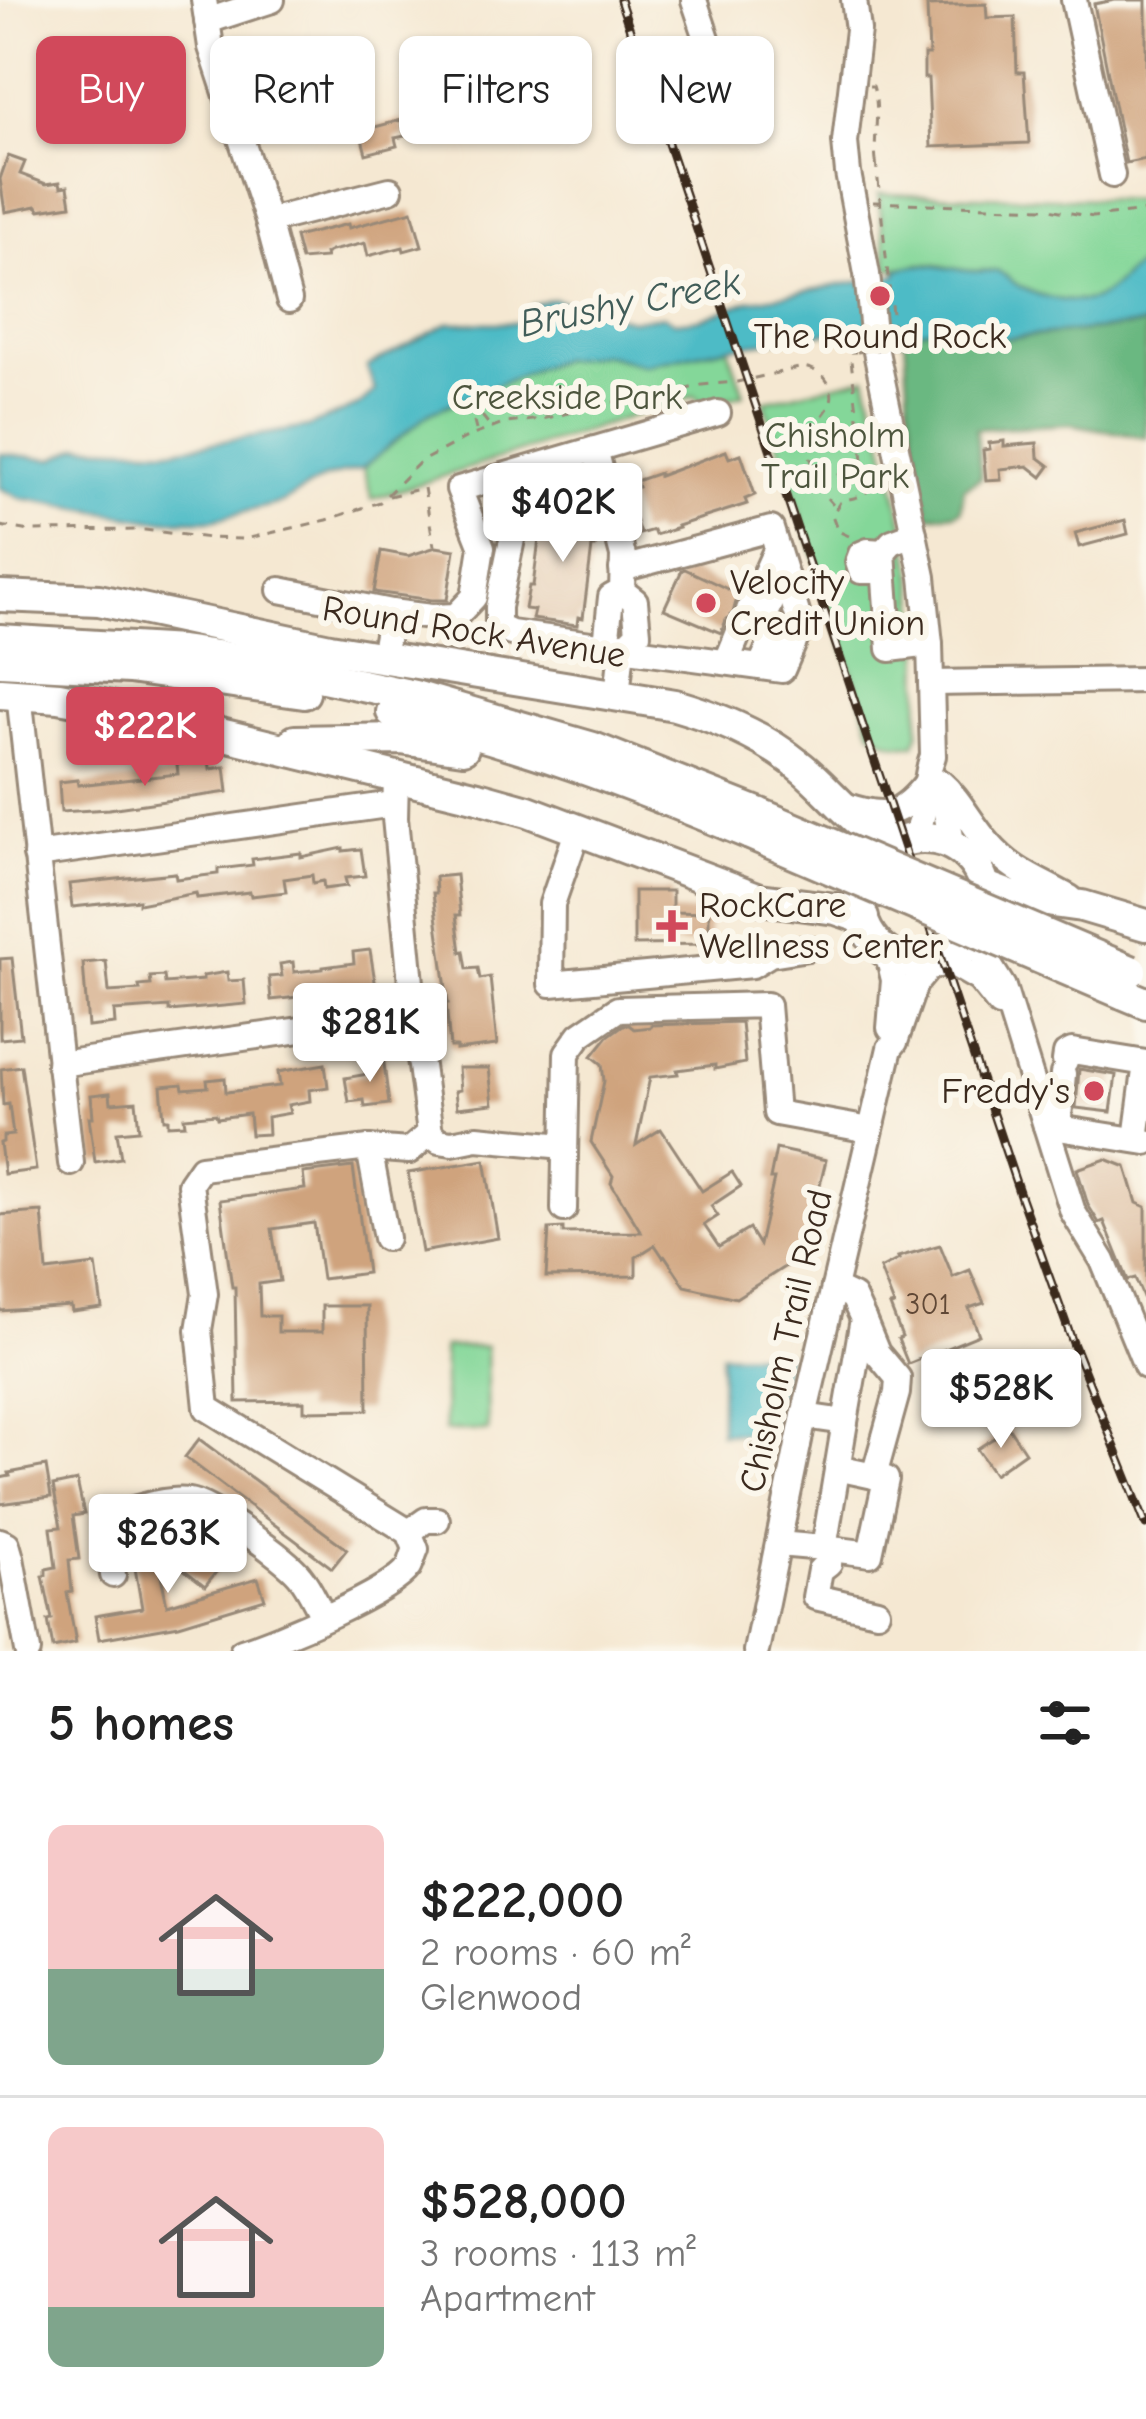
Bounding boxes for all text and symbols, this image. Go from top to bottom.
chip: Buy [36,36,186,144]
chip: Rent [210,36,375,144]
chip: Filters [399,36,592,144]
chip: New [616,36,774,144]
water label: Brushy Creek [516,259,745,346]
marker: The Round Rock [867,283,893,309]
place label: The Round Rock [754,316,1007,357]
park label: Creekside Park [452,377,683,418]
park label: Chisholm Trail Park [761,415,910,497]
pin: $402K [479,463,647,565]
text: $402K [510,479,616,524]
place label: Velocity Credit Union [730,562,925,644]
street label: Round Rock Avenue [320,588,628,676]
marker: Velocity Credit Union [693,590,719,616]
pin: $222K [61,687,229,789]
text: $222K [93,703,197,748]
place label: RockCare Wellness Center [699,885,944,967]
marker: RockCare Wellness Center [656,910,688,942]
pin: $281K [286,983,454,1085]
text: $281K [320,999,420,1044]
place label: Freddy's [941,1071,1070,1112]
marker: Freddy's [1081,1078,1107,1104]
street label: Chisholm Trail Road [731,1186,841,1496]
house number: 301 [905,1287,951,1322]
pin: $528K [917,1349,1085,1451]
text: $528K [948,1365,1054,1410]
pin: $263K [84,1494,252,1596]
text: $263K [116,1510,220,1555]
icon: filters [1032,1690,1098,1756]
text: 5 homes [48,1694,234,1753]
text: $222,000 [420,1871,624,1930]
icon: home [144,1873,288,2017]
text: 2 rooms · 60 m² [420,1930,691,1975]
text: Glenwood [420,1975,582,2020]
text: $528,000 [420,2172,627,2231]
icon: home [144,2175,288,2319]
text: 3 rooms · 113 m² [420,2231,696,2276]
text: Apartment [420,2276,595,2321]

